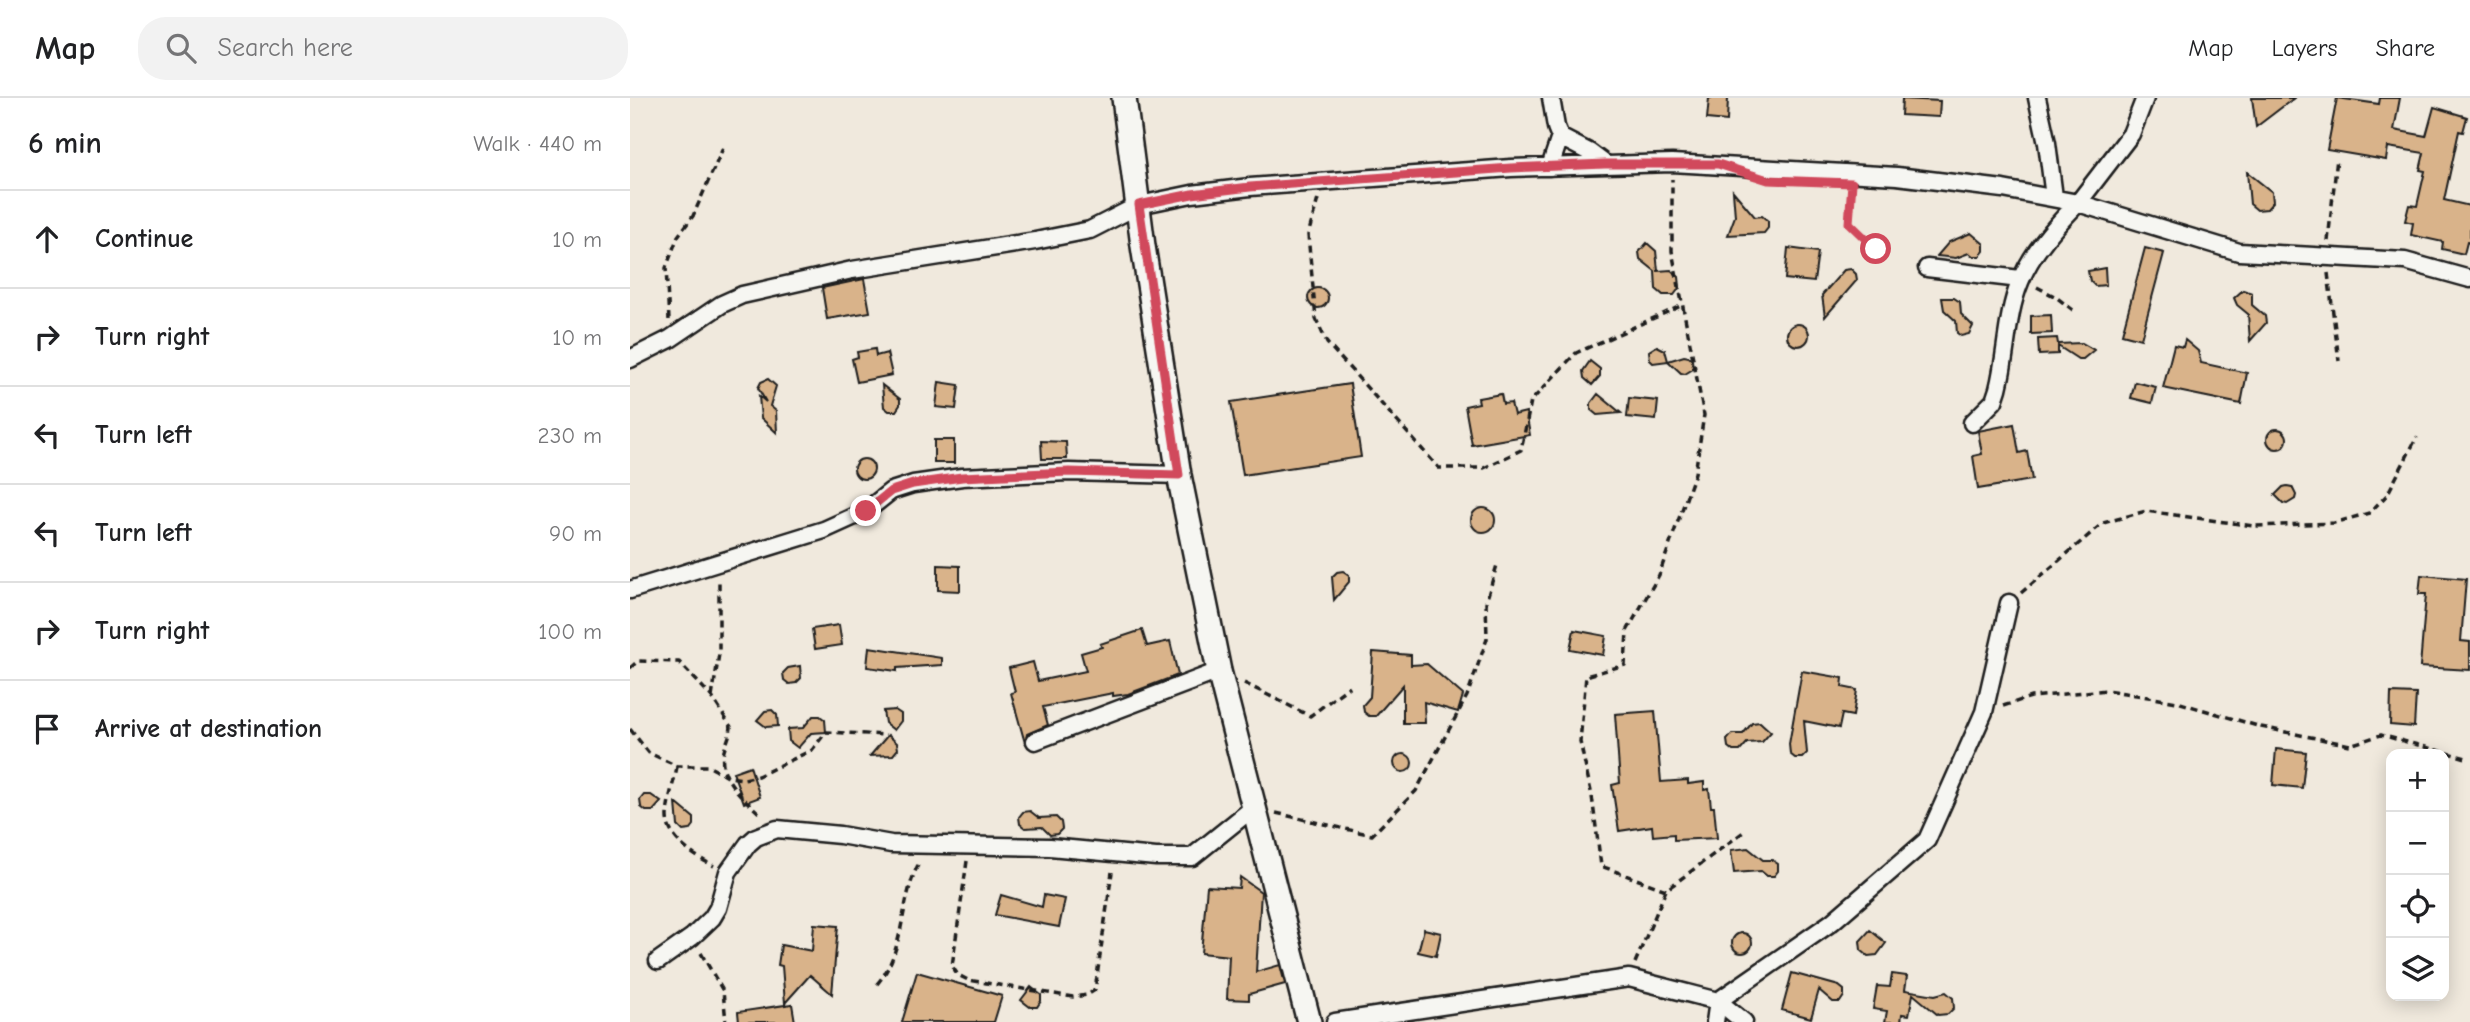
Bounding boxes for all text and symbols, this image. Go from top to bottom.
search box [138,17,628,80]
text: Map [35,29,96,67]
icon: search [162,29,200,67]
text: Search here [218,33,353,63]
text: Map [2188,34,2234,62]
text: Layers [2272,34,2337,62]
text: Share [2375,34,2435,62]
text: 6 min [28,126,102,161]
text: Walk · 440 m [473,130,602,157]
icon: ahead [28,220,66,258]
text: Continue [95,224,193,254]
text: 10 m [552,226,602,253]
route start [1860,233,1891,264]
icon: right [28,318,66,356]
text: Turn right [95,322,209,352]
text: 10 m [552,324,602,351]
icon: left [28,416,66,454]
text: Turn left [95,420,192,450]
text: 230 m [538,422,602,449]
route end [850,495,881,526]
icon: left [28,514,66,552]
text: Turn left [95,518,192,548]
text: 90 m [549,520,602,547]
icon: right [28,612,66,650]
text: Turn right [95,616,209,646]
text: 100 m [538,618,602,645]
icon: arrive [28,710,66,748]
text: Arrive at destination [95,714,322,744]
map controls [2386,749,2449,1001]
button: + [2386,749,2449,812]
button: − [2386,812,2449,875]
button: locate [2386,875,2449,938]
button: layers [2386,938,2449,1001]

